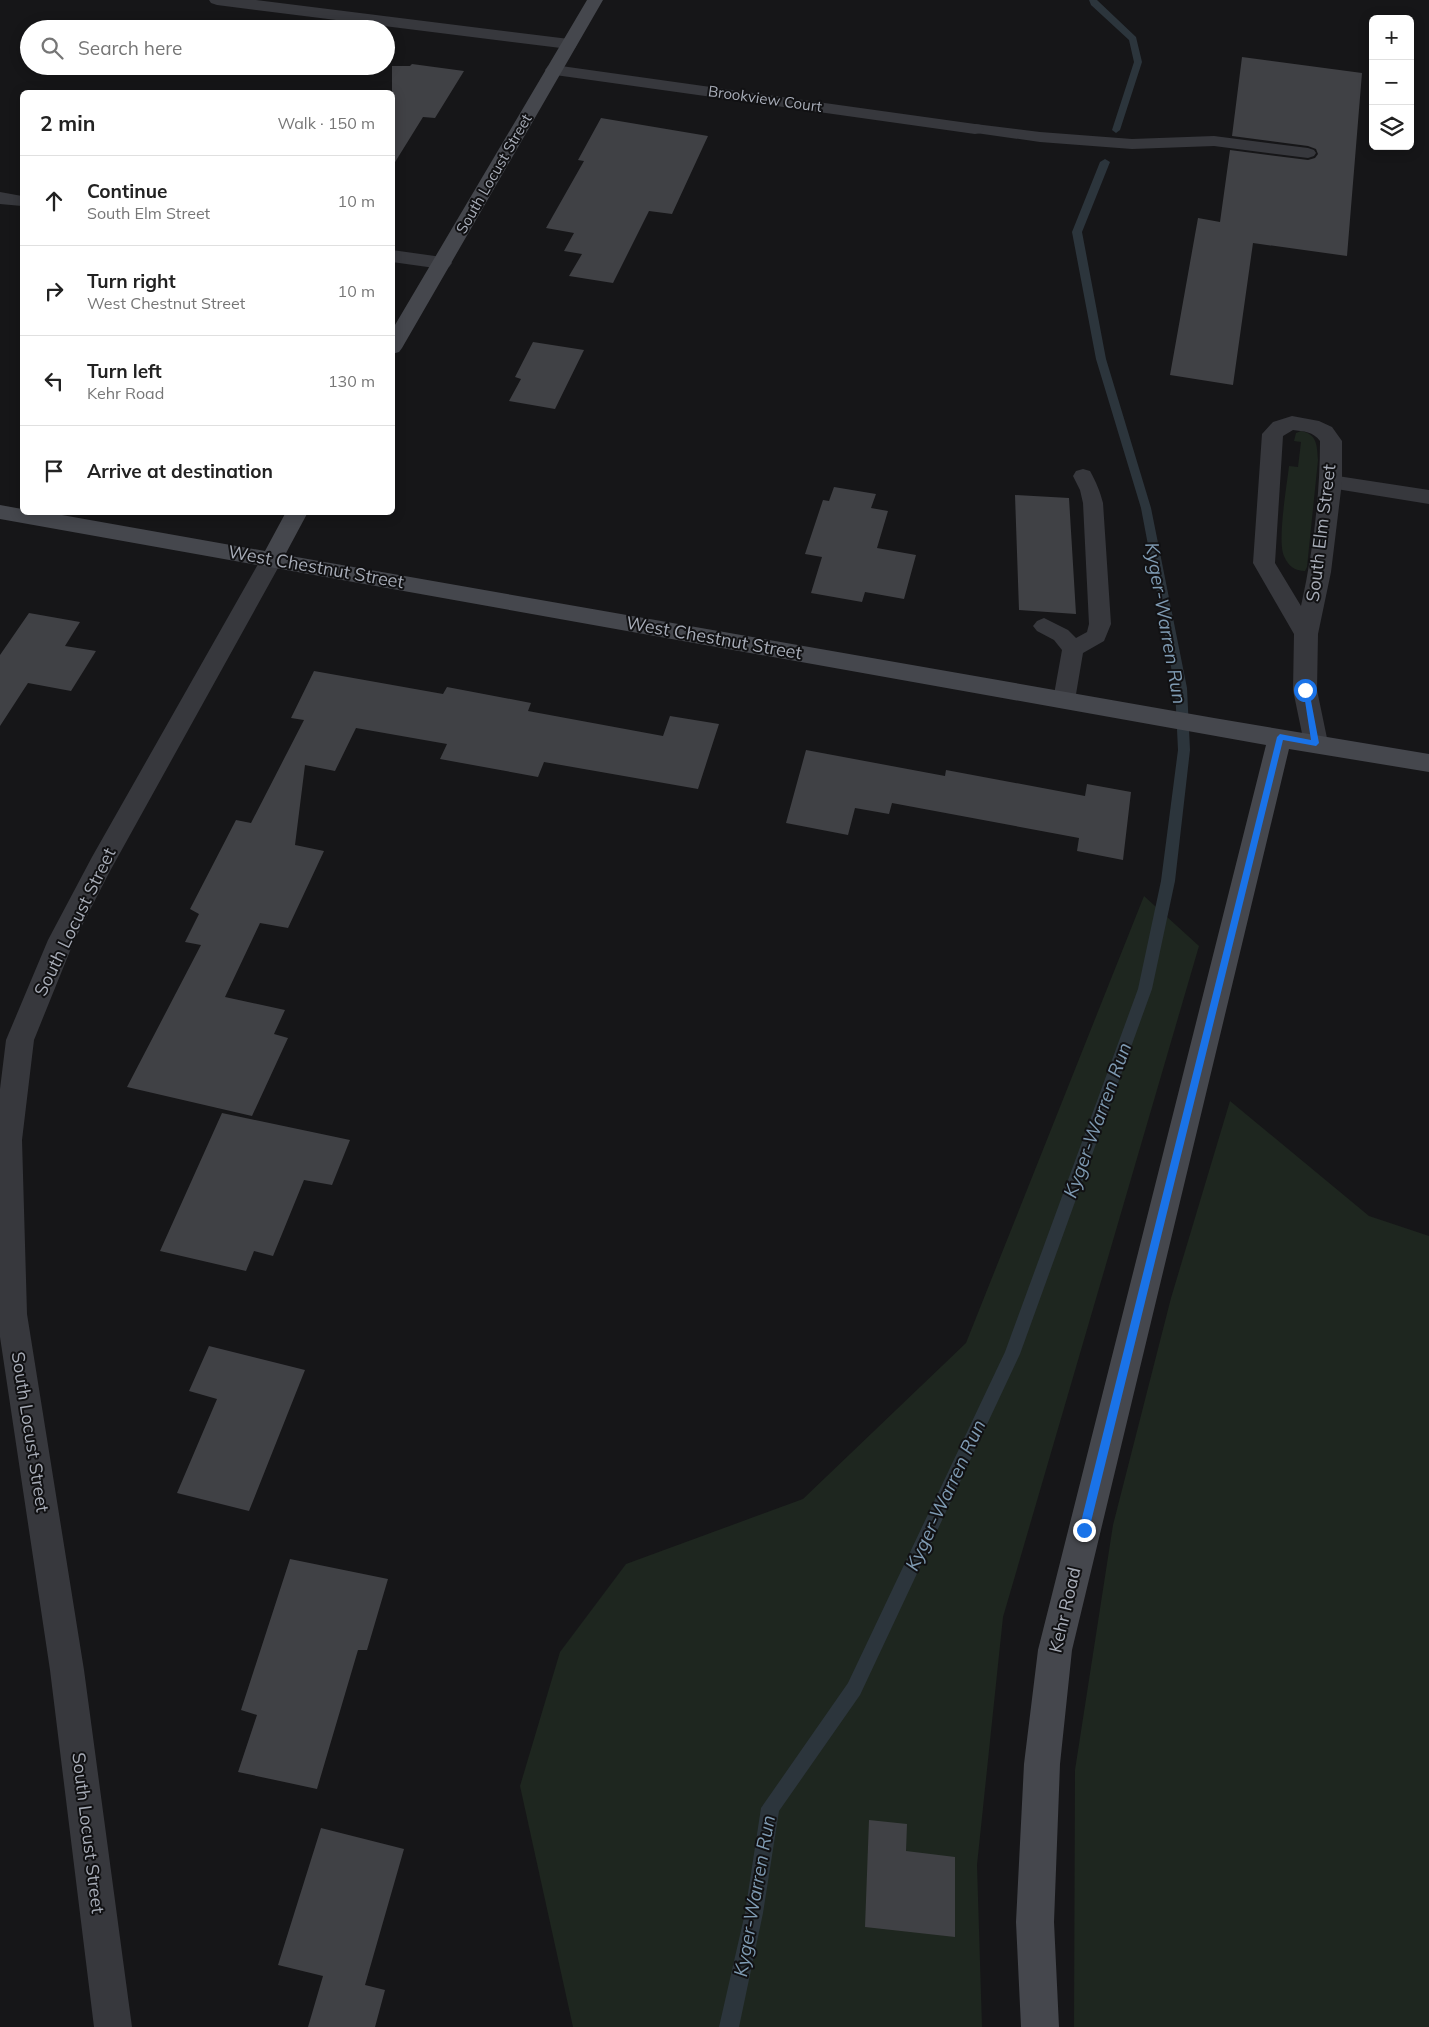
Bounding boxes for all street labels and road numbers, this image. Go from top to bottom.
street label: Brookview Court [707,81,823,116]
street label: South Locust Street [452,110,536,237]
street label: South Elm Street [1301,463,1340,603]
street label: West Chestnut Street [226,540,406,593]
street label: West Chestnut Street [624,611,804,664]
street label: South Locust Street [29,844,120,1000]
street label: South Locust Street [6,1350,55,1514]
street label: Kehr Road [1044,1565,1085,1655]
street label: South Locust Street [67,1751,110,1915]

